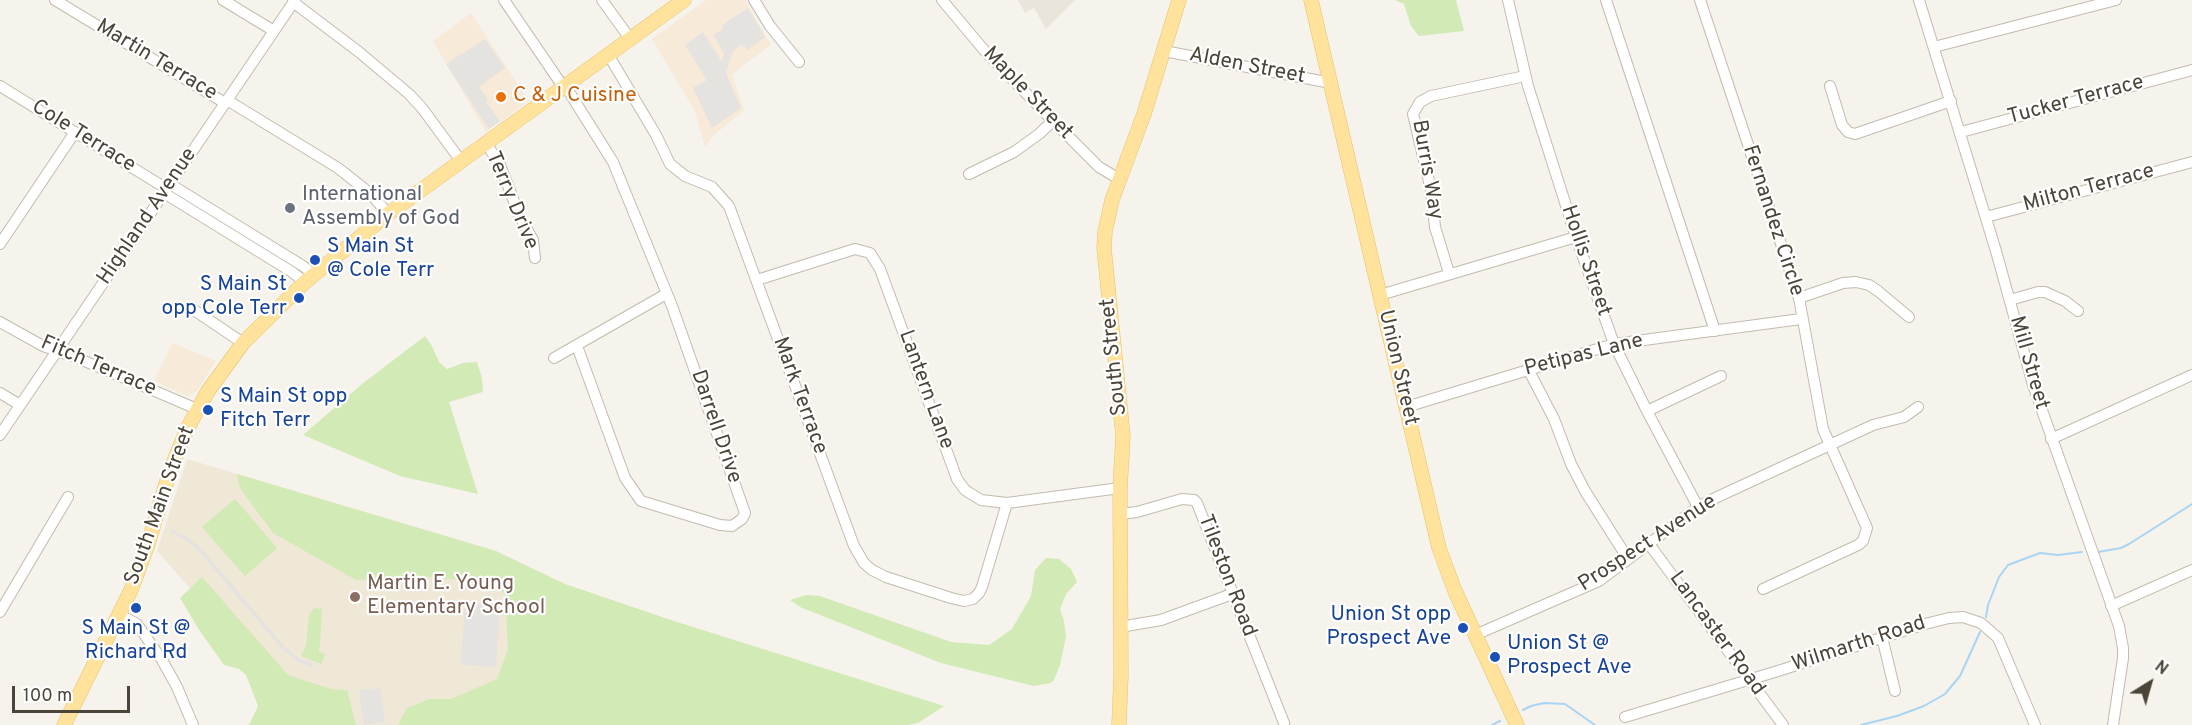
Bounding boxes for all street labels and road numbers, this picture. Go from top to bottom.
street label: Martin Terrace [91,15,221,107]
street label: Maple Street [977,42,1077,146]
street label: Alden Street [1187,43,1307,91]
street label: Tucker Terrace [2005,71,2147,131]
street label: Cole Terrace [26,95,140,179]
street label: Burris Way [1405,118,1447,222]
street label: Fernandez Circle [1736,142,1808,300]
street label: Highland Avenue [93,144,203,290]
street label: Terry Drive [479,148,543,254]
street label: Milton Terrace [2021,159,2157,219]
street label: Hollis Street [1554,202,1616,320]
street label: South Street [1096,297,1134,417]
street label: Union Street [1371,308,1423,428]
street label: Mill Street [2003,313,2053,413]
street label: Lantern Lane [892,327,958,453]
street label: Petipas Lane [1522,329,1646,383]
street label: Fitch Terrace [36,331,160,403]
street label: Mark Terrace [766,334,832,458]
street label: Darrell Drive [684,367,746,487]
street label: South Main Street [121,423,201,589]
street label: Prospect Avenue [1574,490,1722,598]
street label: Tileston Road [1191,511,1261,641]
street label: Lancaster Road [1663,567,1769,701]
street label: Wilmarth Road [1789,612,1929,678]

